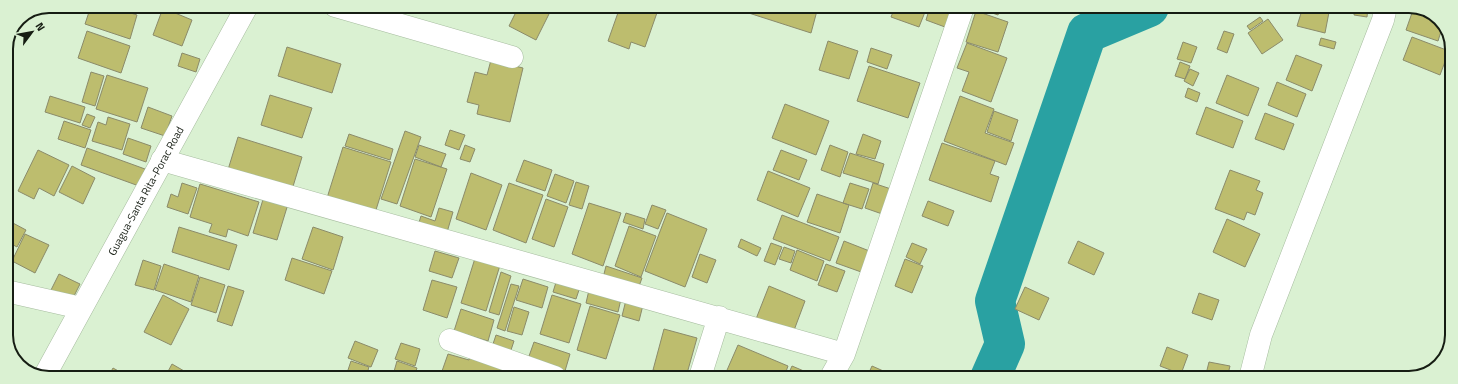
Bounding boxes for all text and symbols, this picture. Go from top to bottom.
north arrow [12,12,52,52]
text: N [32,19,49,34]
street label: Guagua-Santa Rita-Porac Road [104,123,188,258]

